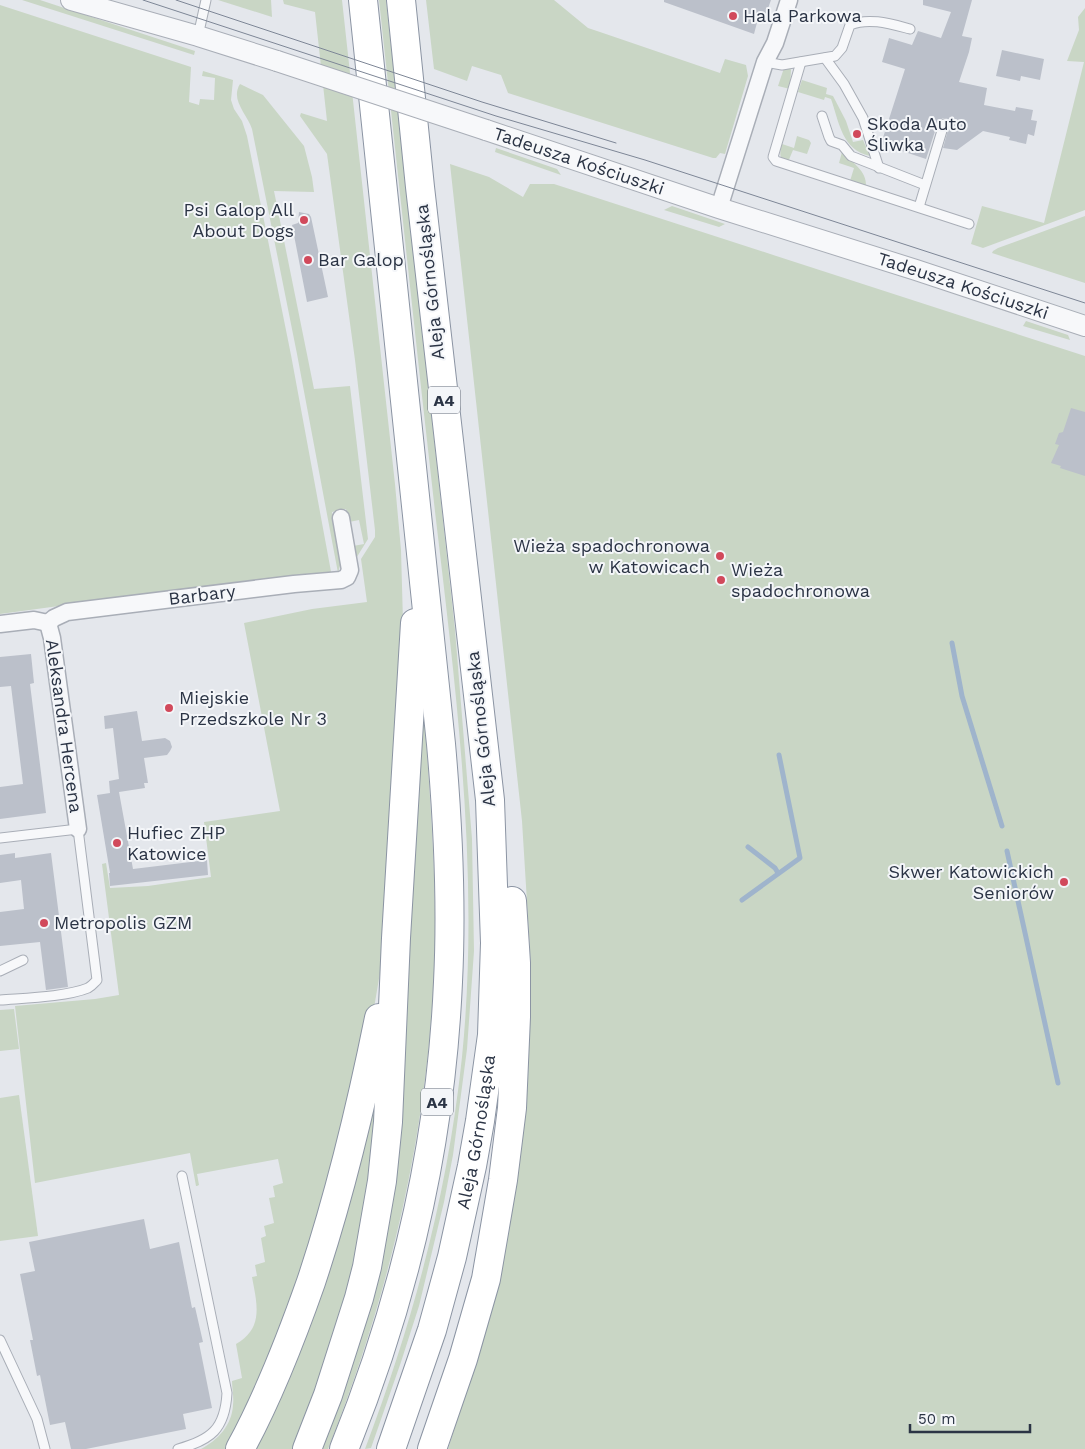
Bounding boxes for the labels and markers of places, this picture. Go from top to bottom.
place label: Hala Parkowa [743,5,862,26]
marker: Hala Parkowa [727,10,739,22]
place label: Skoda Auto Śliwka [867,113,967,155]
marker: Skoda Auto Śliwka [851,128,863,140]
place label: Psi Galop All About Dogs [183,199,294,241]
marker: Psi Galop All About Dogs [298,214,310,226]
place label: Bar Galop [318,249,404,270]
marker: Bar Galop [302,254,314,266]
place label: Wieża spadochronowa w Katowicach [513,535,710,577]
marker: Wieża spadochronowa w Katowicach [714,550,726,562]
place label: Wieża spadochronowa [731,559,870,601]
marker: Wieża spadochronowa [715,574,727,586]
place label: Miejskie Przedszkole Nr 3 [179,687,327,729]
marker: Miejskie Przedszkole Nr 3 [163,702,175,714]
place label: Hufiec ZHP Katowice [127,822,225,864]
marker: Hufiec ZHP Katowice [111,837,123,849]
place label: Skwer Katowickich Seniorów [888,861,1054,903]
marker: Skwer Katowickich Seniorów [1058,876,1070,888]
place label: Metropolis GZM [54,912,193,933]
marker: Metropolis GZM [38,917,50,929]

